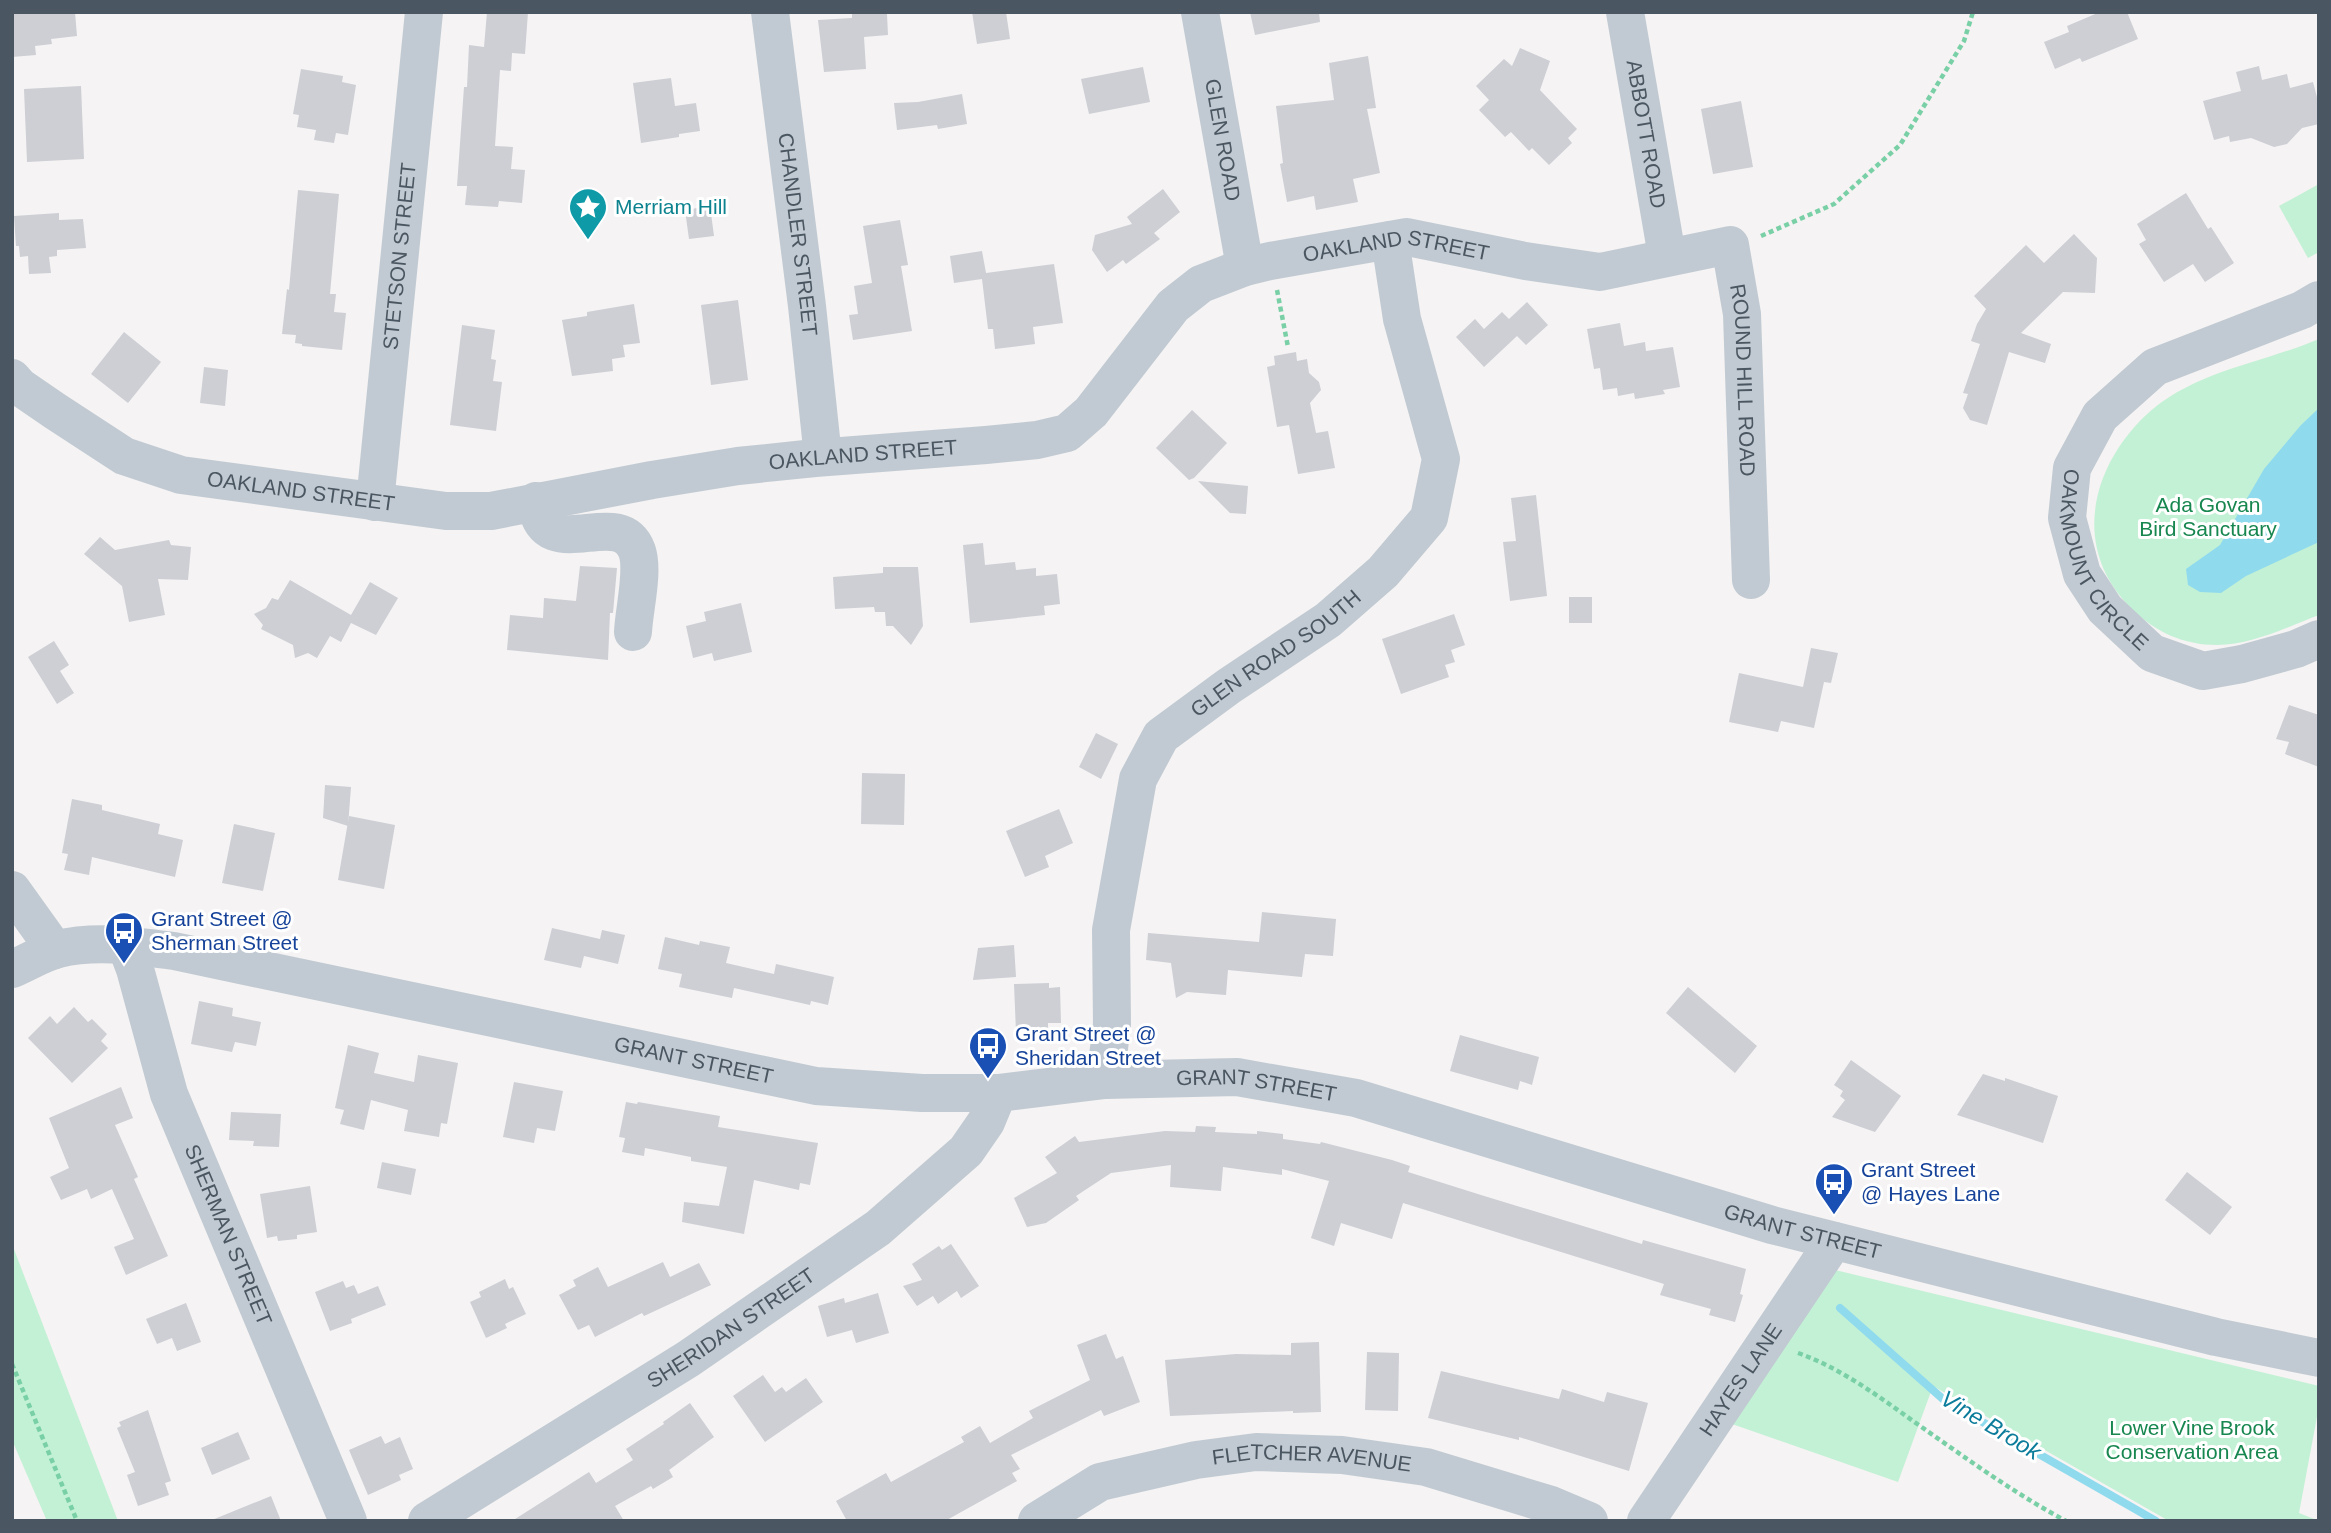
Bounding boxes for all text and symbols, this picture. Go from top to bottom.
street label: ABBOTT ROAD [1622,58,1671,210]
street label: GLEN ROAD [1201,77,1245,203]
street label: CHANDLER STREET [774,131,822,337]
street label: STETSON STREET [378,161,420,351]
place icon: Merriam Hill [567,186,609,241]
place label: Merriam Hill [615,195,727,218]
street label: OAKLAND STREET [1301,225,1492,266]
street label: ROUND HILL ROAD [1726,282,1759,477]
street label: OAKLAND STREET [768,435,958,474]
street label: OAKLAND STREET [206,467,396,515]
street label: OAKMOUNT CIRCLE [2055,468,2153,654]
park label: Ada Govan Bird Sanctuary [2139,493,2277,540]
street label: GLEN ROAD SOUTH [1186,585,1365,721]
place label: Grant Street @ Sherman Street [151,907,298,954]
bus stop icon: Grant Street @ Sherman Street [103,910,145,965]
place label: Grant Street @ Sheridan Street [1015,1022,1161,1069]
bus stop icon: Grant Street @ Sheridan Street [967,1025,1009,1080]
street label: GRANT STREET [612,1032,776,1088]
street label: GRANT STREET [1176,1065,1339,1105]
street label: SHERMAN STREET [180,1141,277,1329]
place label: Grant Street @ Hayes Lane [1861,1158,2000,1205]
bus stop icon: Grant Street @ Hayes Lane [1813,1161,1855,1216]
street label: GRANT STREET [1721,1199,1884,1263]
street label: SHERIDAN STREET [643,1263,819,1393]
street label: HAYES LANE [1694,1319,1786,1440]
water label: Vine Brook [1936,1385,2047,1466]
park label: Lower Vine Brook Conservation Area [2106,1416,2279,1463]
street label: FLETCHER AVENUE [1210,1440,1413,1476]

